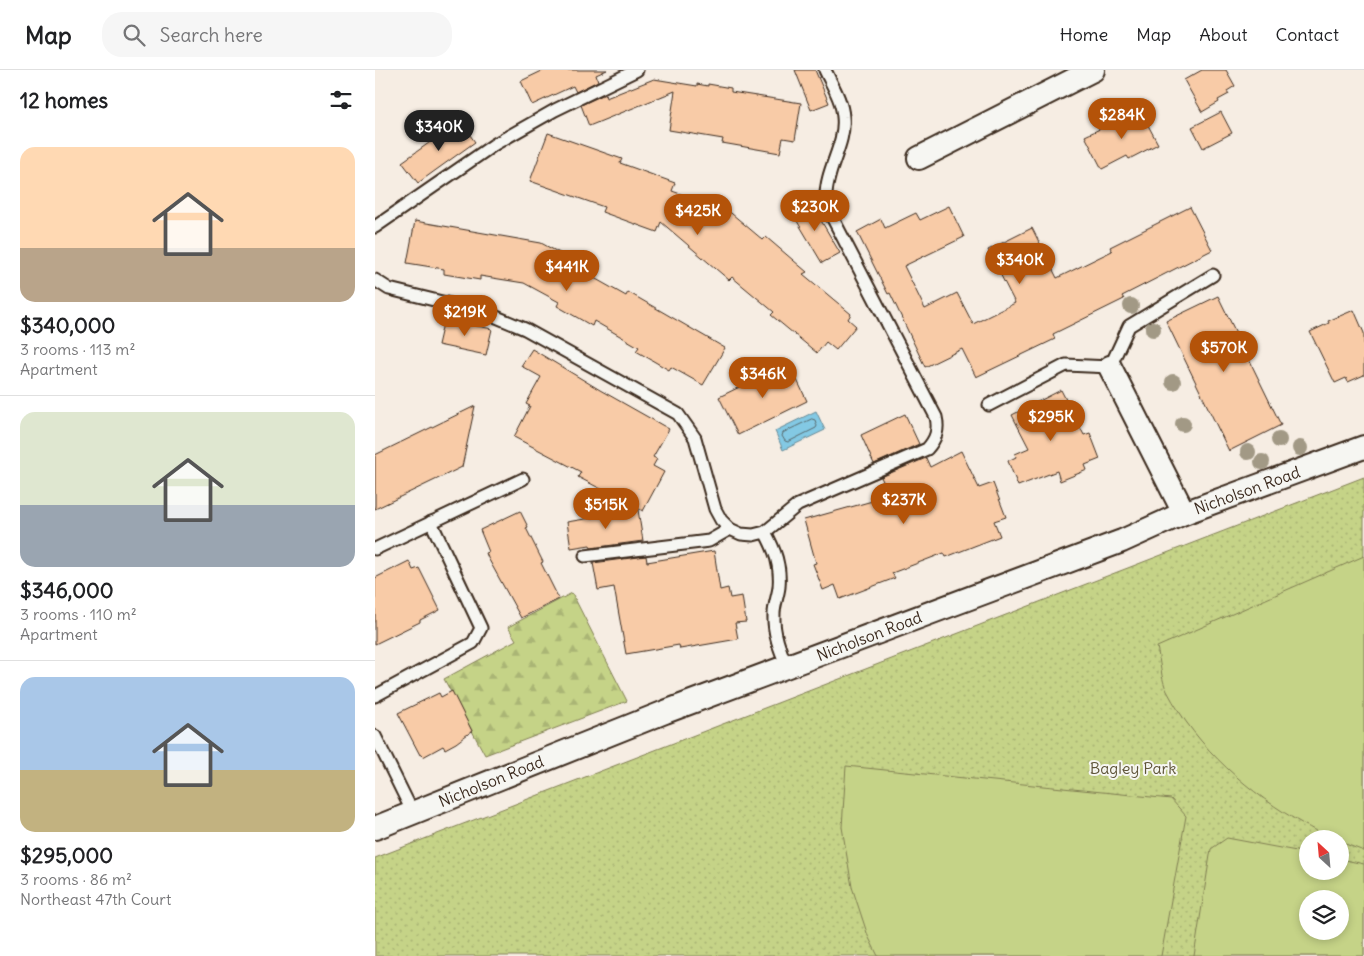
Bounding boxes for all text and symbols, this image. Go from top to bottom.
search box [102,12,452,57]
text: Map [25,20,72,50]
icon: search [120,21,148,49]
text: Search here [160,23,263,47]
text: Home [1060,23,1108,46]
text: Map [1136,23,1171,46]
text: About [1199,23,1247,46]
text: Contact [1275,23,1339,46]
icon: filters [327,86,355,114]
text: 12 homes [20,87,108,114]
pin: $284K [1087,98,1157,140]
text: $284K [1099,104,1145,124]
pin: $340K [404,109,474,152]
text: $340K [415,116,463,136]
icon: home [143,179,233,269]
pin: $230K [780,190,850,232]
pin: $425K [663,194,733,236]
text: $230K [791,196,839,216]
text: $425K [675,200,721,220]
pin: $340K [985,242,1055,285]
text: $340K [996,249,1044,269]
pin: $441K [532,250,602,292]
text: $441K [545,256,589,276]
pin: $219K [430,294,500,337]
text: $219K [443,301,487,321]
text: $340,000 [20,312,115,339]
pin: $570K [1189,330,1259,373]
text: $570K [1201,337,1247,357]
text: 3 rooms · 113 m² [20,339,135,359]
pin: $346K [728,356,798,399]
text: Apartment [20,359,98,379]
text: $346K [740,363,786,383]
pin: $295K [1016,400,1086,442]
text: $295K [1028,406,1074,426]
icon: home [143,445,233,535]
street label: Nicholson Road [1191,462,1303,518]
pin: $237K [869,482,939,525]
pin: $515K [571,488,641,530]
text: $237K [882,489,926,509]
text: $515K [584,494,628,514]
text: $346,000 [20,577,114,604]
text: 3 rooms · 110 m² [20,604,137,624]
street label: Nicholson Road [813,607,925,665]
text: Apartment [20,624,98,644]
icon: home [143,710,233,800]
street label: Nicholson Road [436,751,546,811]
park label: Bagley Park [1090,758,1176,778]
north arrow [1299,830,1349,880]
map controls [1299,830,1349,940]
text: $295,000 [20,842,113,869]
text: 3 rooms · 86 m² [20,869,132,889]
text: Northeast 47th Court [20,889,171,909]
button: layers [1299,890,1349,940]

